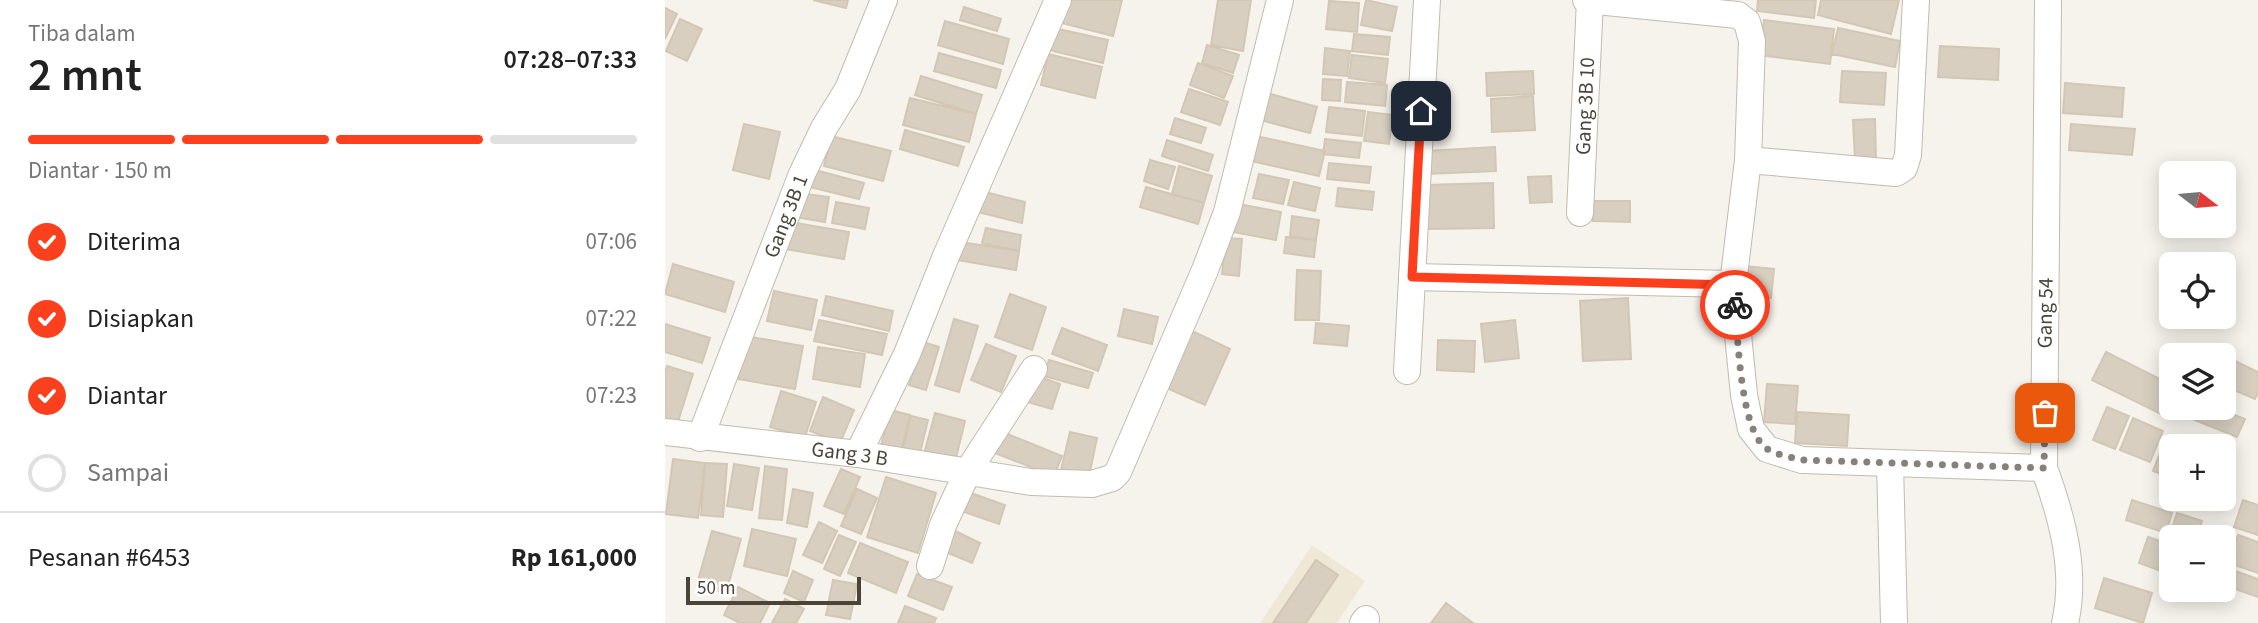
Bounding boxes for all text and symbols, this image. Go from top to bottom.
text: Tiba dalam [28,17,135,50]
text: 07:28–07:33 [504,41,637,78]
text: 2 mnt [28,43,142,108]
street label: Gang 3B 10 [1568,57,1602,156]
pin [1391,81,1451,141]
icon: home [1402,92,1440,130]
text: Diantar · 150 m [28,154,172,187]
north arrow [2159,161,2237,238]
map controls [2159,161,2236,602]
street label: Gang 3B 1 [756,170,815,262]
icon: check [28,223,66,261]
text: Diterima [87,223,181,260]
text: 07:06 [586,225,637,258]
button: locate [2159,252,2236,329]
courier [1700,270,1770,340]
street label: Gang 54 [2029,277,2061,349]
icon: bike [1716,286,1754,324]
icon: check [28,300,66,338]
text: Disiapkan [87,300,194,337]
text: 07:22 [586,302,637,335]
button: layers [2159,343,2236,420]
icon: check [28,377,66,415]
text: Diantar [87,377,167,414]
text: 07:23 [586,379,637,412]
pin [2015,383,2075,443]
icon: bag [2026,394,2064,432]
street label: Gang 3 B [810,434,890,474]
button: + [2159,434,2236,511]
text: Sampai [87,454,169,491]
button: − [2159,525,2236,602]
text: Pesanan #6453 [28,539,190,576]
text: Rp 161,000 [511,539,637,576]
scale bar [686,574,861,606]
text: 50 m [697,575,735,602]

